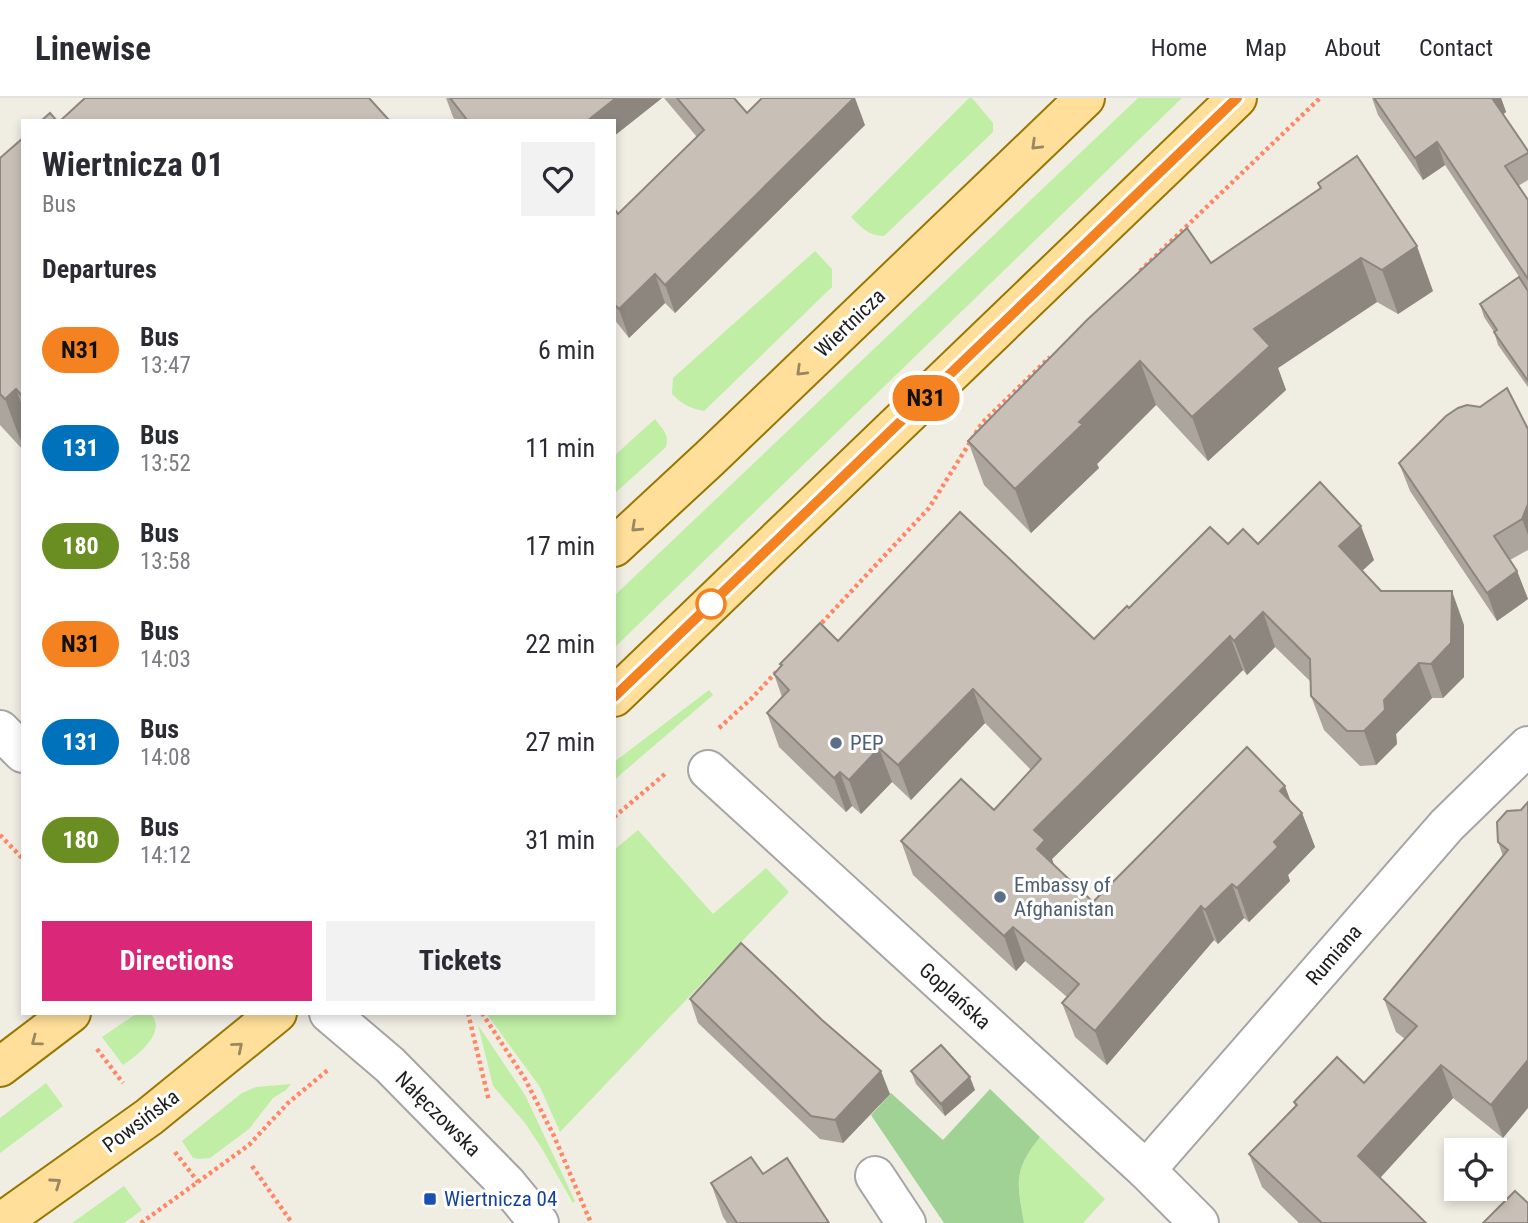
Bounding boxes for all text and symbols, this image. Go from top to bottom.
text: Linewise [35,29,151,68]
text: Home [1151,34,1207,62]
text: Map [1245,34,1287,62]
text: About [1325,34,1381,62]
text: Contact [1419,34,1493,62]
one-way arrow [1031,137,1044,150]
button: heart [521,142,595,216]
text: Wiertnicza 01 [42,145,224,184]
text: Bus [42,191,76,218]
text: Departures [42,254,157,284]
street label: Wiertnicza [810,284,890,362]
text: Bus [140,322,179,352]
text: 6 min [538,335,595,365]
text: N31 [61,336,100,364]
text: 13:47 [140,352,191,379]
one-way arrow [796,362,809,375]
line badge: N31 [886,375,966,421]
text: N31 [907,384,945,412]
text: Bus [140,420,179,450]
text: 11 min [525,433,595,463]
text: 131 [62,434,99,462]
text: 13:52 [140,450,191,477]
text: Bus [140,518,179,548]
one-way arrow [631,519,644,531]
text: 17 min [525,531,595,561]
text: 180 [62,532,99,560]
text: 13:58 [140,548,191,575]
unlabelled marker [696,589,726,619]
text: Bus [140,616,179,646]
text: 22 min [525,629,595,659]
text: N31 [61,630,100,658]
text: 14:03 [140,646,191,673]
text: Bus [140,714,179,744]
text: 27 min [525,727,595,757]
text: 131 [62,728,99,756]
place label: PEP [850,731,884,755]
marker: PEP [828,735,844,751]
text: 14:08 [140,744,191,771]
text: Bus [140,812,179,842]
text: 31 min [525,825,595,855]
text: 180 [62,826,99,854]
text: 14:12 [140,842,191,869]
place label: Embassy of Afghanistan [1014,873,1114,921]
marker: Embassy of Afghanistan [992,889,1008,905]
street label: Rumiana [1301,920,1367,990]
button: Directions [42,921,312,1001]
button: Tickets [326,921,595,1001]
street label: Goplańska [914,958,996,1034]
one-way arrow [31,1032,43,1045]
one-way arrow [229,1043,242,1055]
street label: Nałęczowska [391,1067,485,1161]
street label: Powsińska [98,1085,184,1157]
map controls [1444,1138,1507,1201]
button: locate [1444,1138,1507,1201]
one-way arrow [48,1179,61,1191]
place label: Wiertnicza 04 [444,1187,557,1211]
marker: Wiertnicza 04 [422,1191,438,1207]

